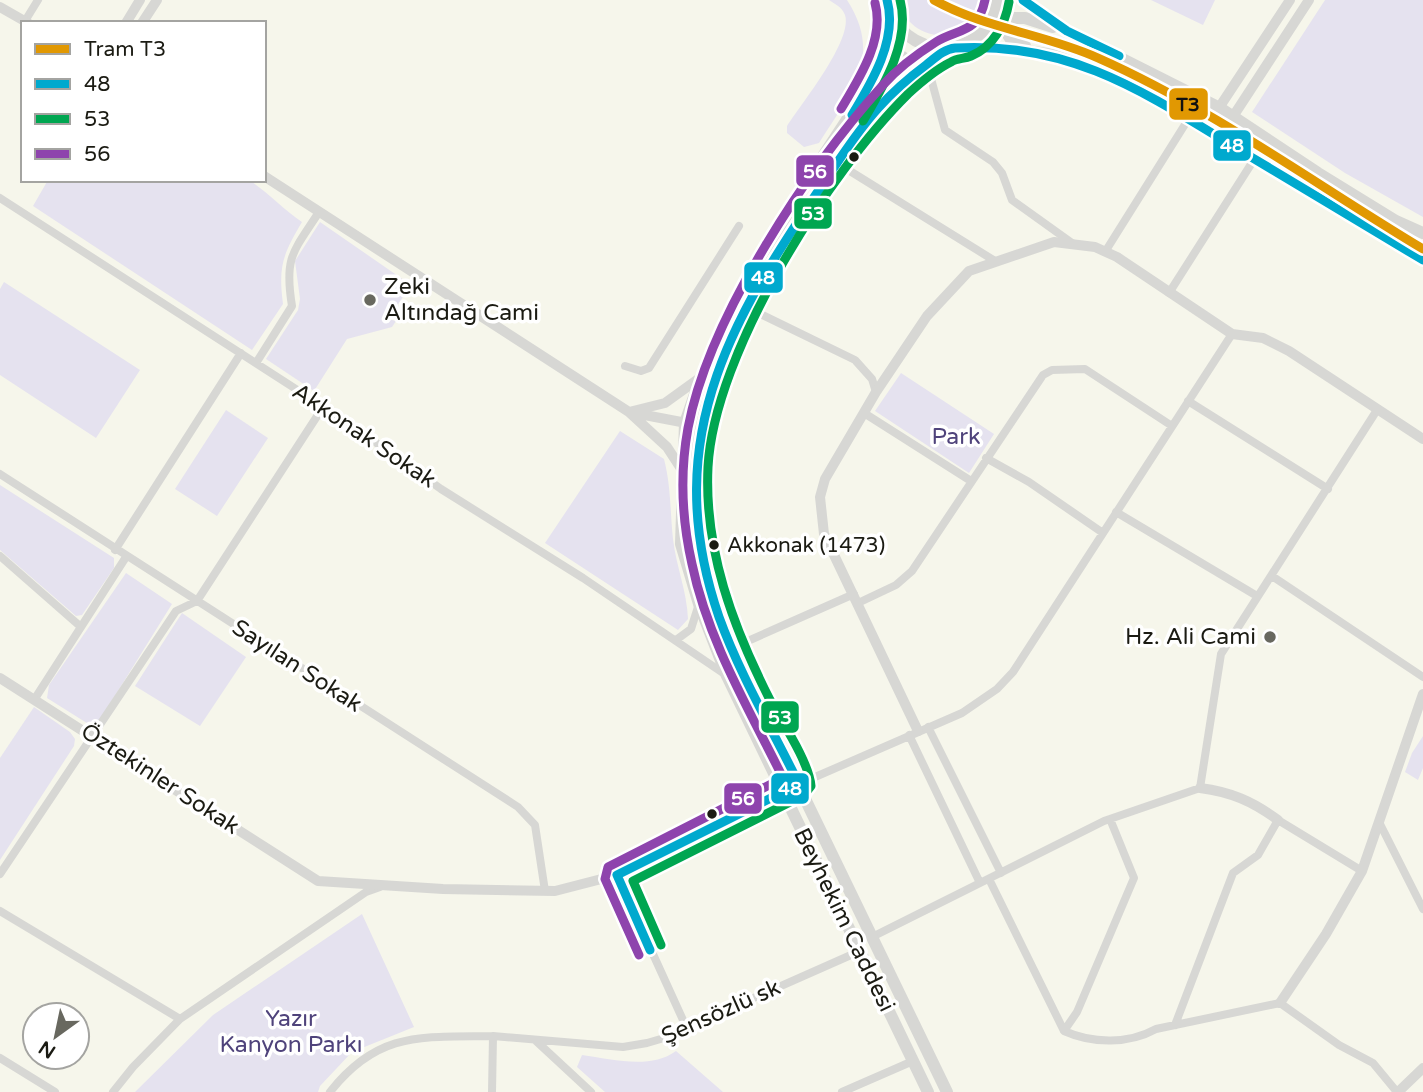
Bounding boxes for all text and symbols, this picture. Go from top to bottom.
legend [21,21,266,182]
text: Tram T3 [84,37,166,62]
text: 48 [84,72,110,97]
line badge: T3 [1168,87,1209,121]
text: T3 [1175,94,1200,116]
text: 53 [84,107,110,132]
line badge: 48 [1212,129,1252,162]
text: 48 [1220,135,1244,157]
text: 56 [84,142,110,167]
unlabelled marker [847,150,861,164]
line badge: 56 [795,154,835,188]
text: 56 [803,161,827,183]
line badge: 53 [793,197,833,230]
text: 53 [801,203,825,225]
line badge: 48 [743,261,784,294]
text: 48 [751,267,775,289]
place label: Zeki Altındağ Cami [384,273,539,327]
marker: Zeki Altındağ Cami [362,292,378,308]
street label: Akkonak Sokak [287,378,441,494]
park label: Park [931,423,981,451]
place label: Akkonak (1473) [727,533,885,558]
marker: Akkonak (1473) [707,538,721,552]
street label: Sayılan Sokak [227,614,367,718]
place label: Hz. Ali Cami [1125,623,1256,651]
marker: Hz. Ali Cami [1262,629,1278,645]
line badge: 53 [760,700,800,734]
text: 53 [768,707,792,729]
street label: Öztekinler Sokak [75,717,245,841]
line badge: 48 [770,772,810,805]
text: 48 [778,778,802,800]
line badge: 56 [723,782,763,815]
text: 56 [731,788,755,810]
unlabelled marker [705,807,719,821]
street label: Beyhekim Caddesi [787,823,901,1017]
street label: Şensözlü sk [657,973,785,1051]
north arrow [21,1001,91,1071]
park label: Yazır Kanyon Parkı [219,1005,363,1059]
text: N [35,1036,60,1063]

